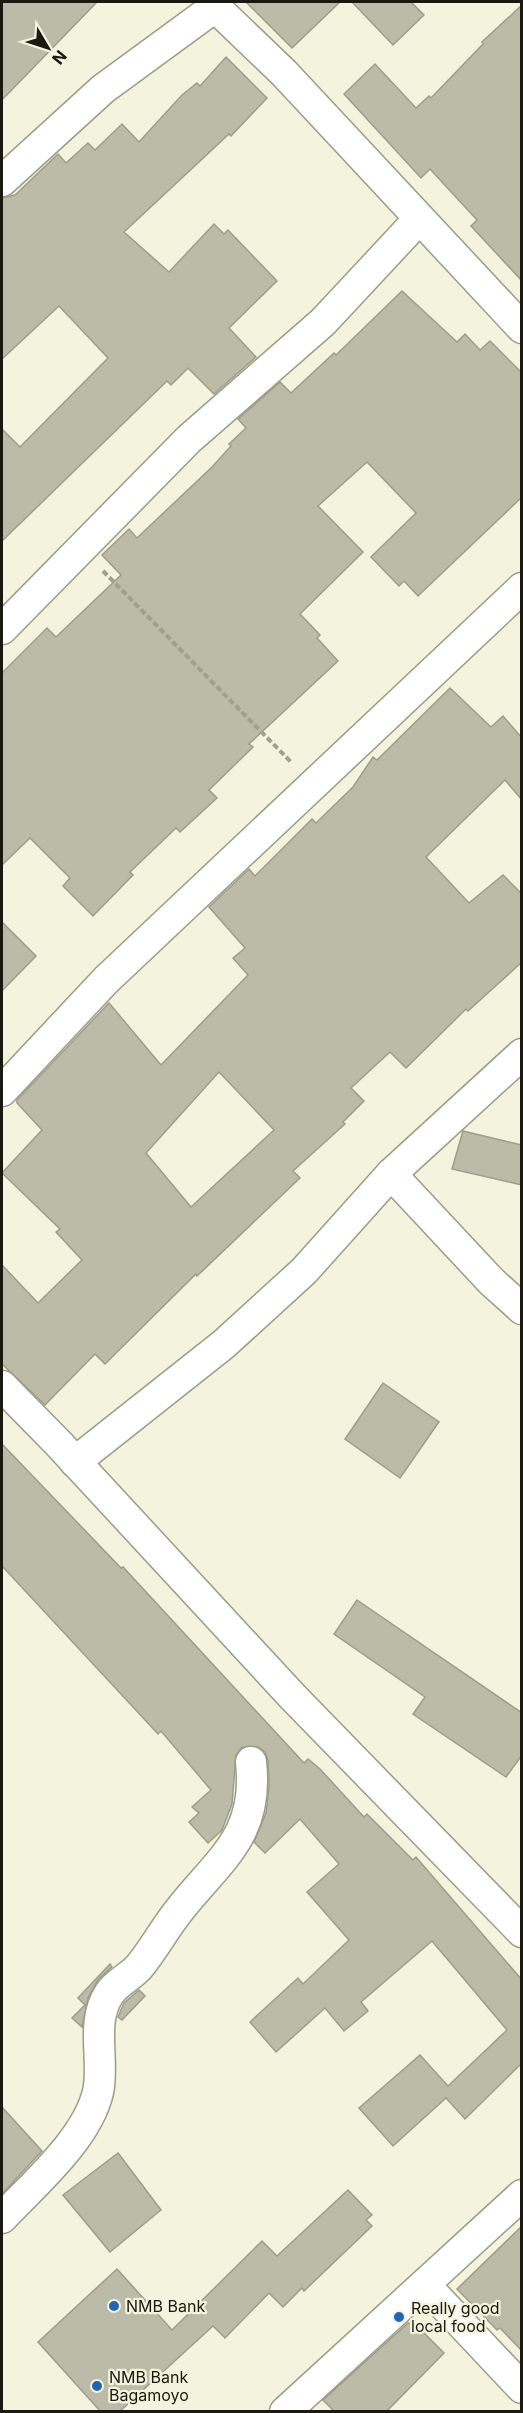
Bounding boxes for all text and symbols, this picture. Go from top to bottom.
north arrow [18,18,78,78]
text: N [48,46,71,68]
place label: NMB Bank [126,2296,205,2316]
place label: Really good local food [411,2298,500,2336]
marker: NMB Bank [107,2299,121,2313]
marker: Really good local food [392,2310,406,2324]
place label: NMB Bank Bagamoyo [109,2367,189,2405]
marker: NMB Bank Bagamoyo [90,2379,104,2393]

